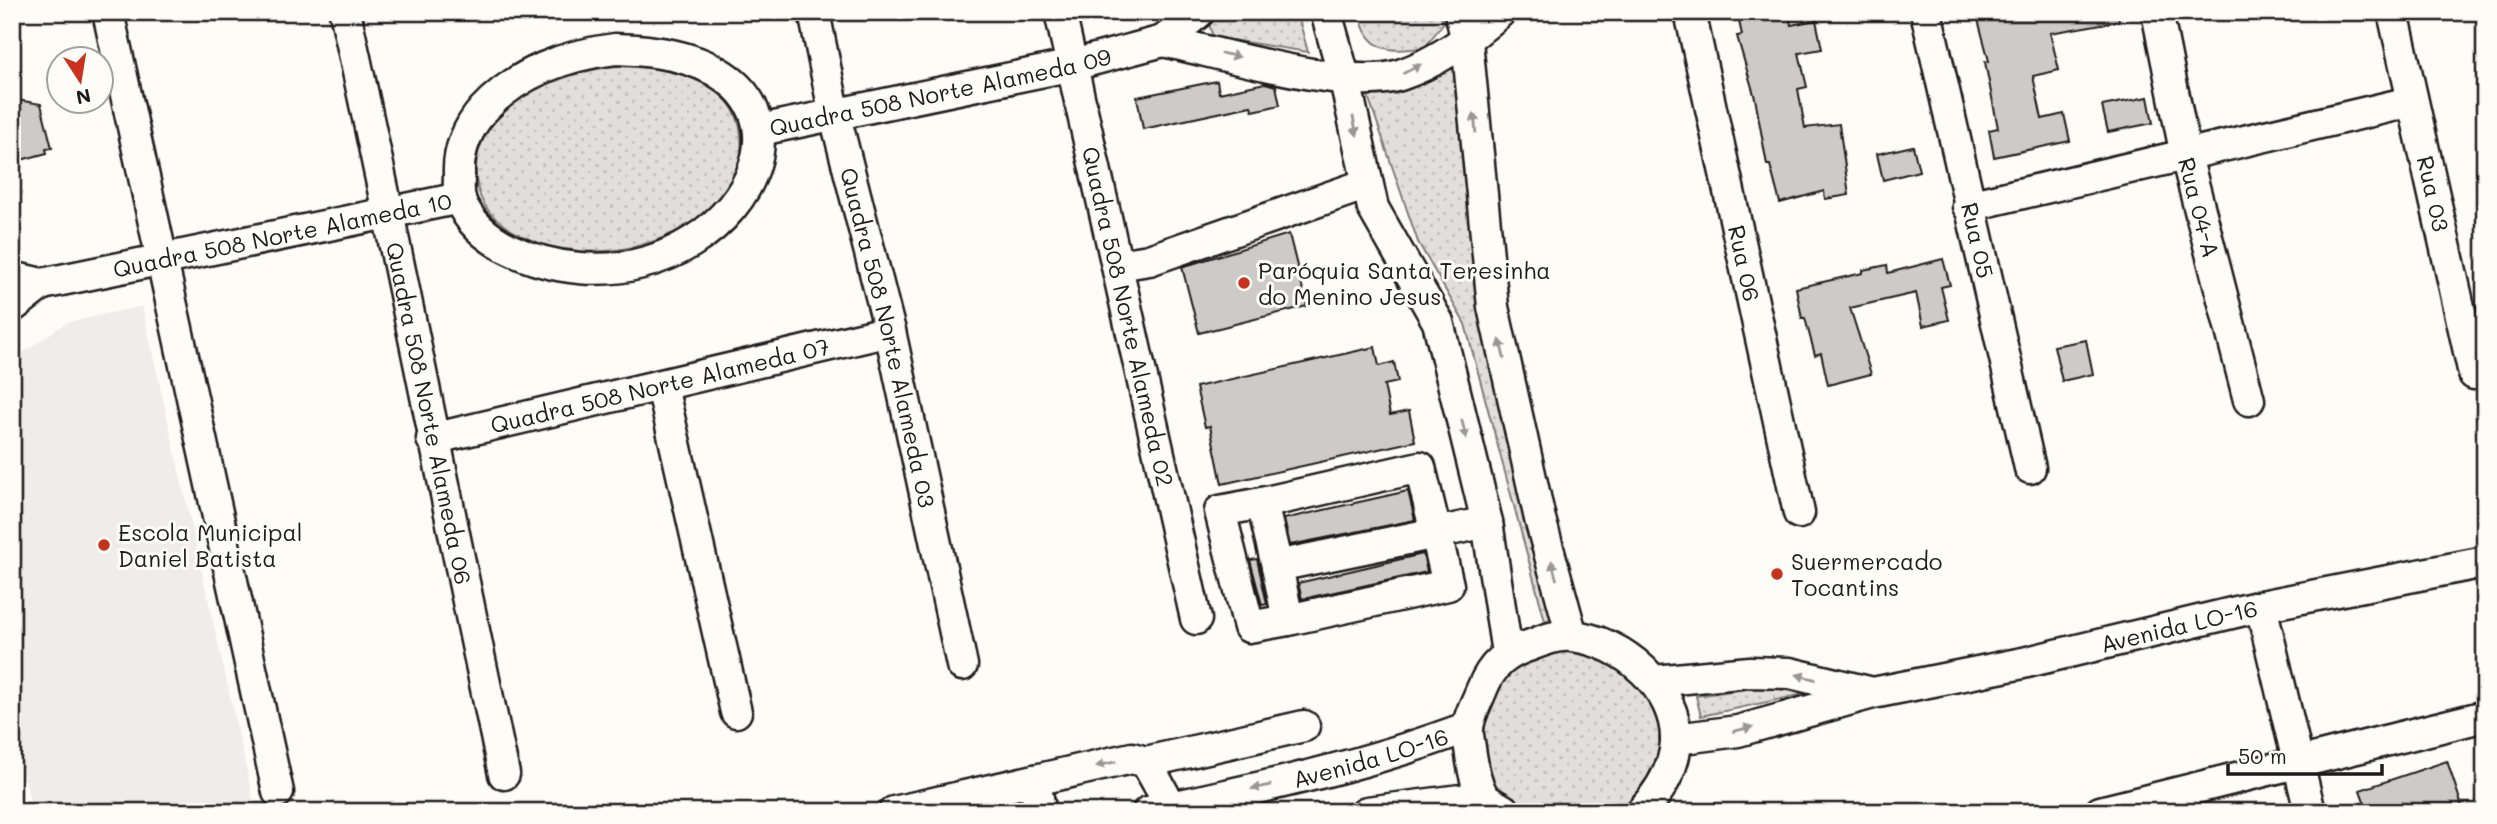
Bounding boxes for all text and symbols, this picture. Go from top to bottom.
street label: Quadra 508 Norte Alameda 09 [767,41,1114,143]
north arrow [46,46,116,116]
one-way arrow [1219,50,1241,61]
one-way arrow [1402,63,1422,74]
text: N [74,83,93,111]
one-way arrow [1469,112,1480,134]
one-way arrow [1350,115,1361,137]
street label: Quadra 508 Norte Alameda 02 [1076,144,1181,489]
street label: Rua 03 [2411,153,2457,234]
street label: Rua 04-A [2172,154,2227,261]
street label: Quadra 508 Norte Alameda 03 [834,164,943,510]
street label: Quadra 508 Norte Alameda 10 [110,185,454,284]
street label: Rua 05 [1955,199,2001,281]
street label: Rua 06 [1722,222,1767,304]
street label: Quadra 508 Norte Alameda 06 [380,239,479,587]
place label: Paróquia Santa Teresinha do Menino Jesus [1258,255,1551,311]
marker: Paróquia Santa Teresinha do Menino Jesus [1236,275,1252,291]
street label: Quadra 508 Norte Alameda 07 [487,331,832,440]
one-way arrow [1496,338,1507,360]
one-way arrow [1459,418,1470,440]
place label: Escola Municipal Daniel Batista [118,517,303,573]
marker: Escola Municipal Daniel Batista [96,537,112,553]
place label: Suermercado Tocantins [1791,546,1943,602]
one-way arrow [1548,559,1559,581]
marker: Suermercado Tocantins [1769,566,1785,582]
street label: Avenida LO-16 [2097,592,2260,659]
one-way arrow [1795,671,1817,682]
street label: Avenida LO-16 [1290,721,1452,794]
one-way arrow [1732,723,1754,734]
scale bar [2228,733,2382,777]
text: 50 m [2238,742,2287,769]
one-way arrow [1095,759,1117,770]
one-way arrow [1250,782,1272,793]

